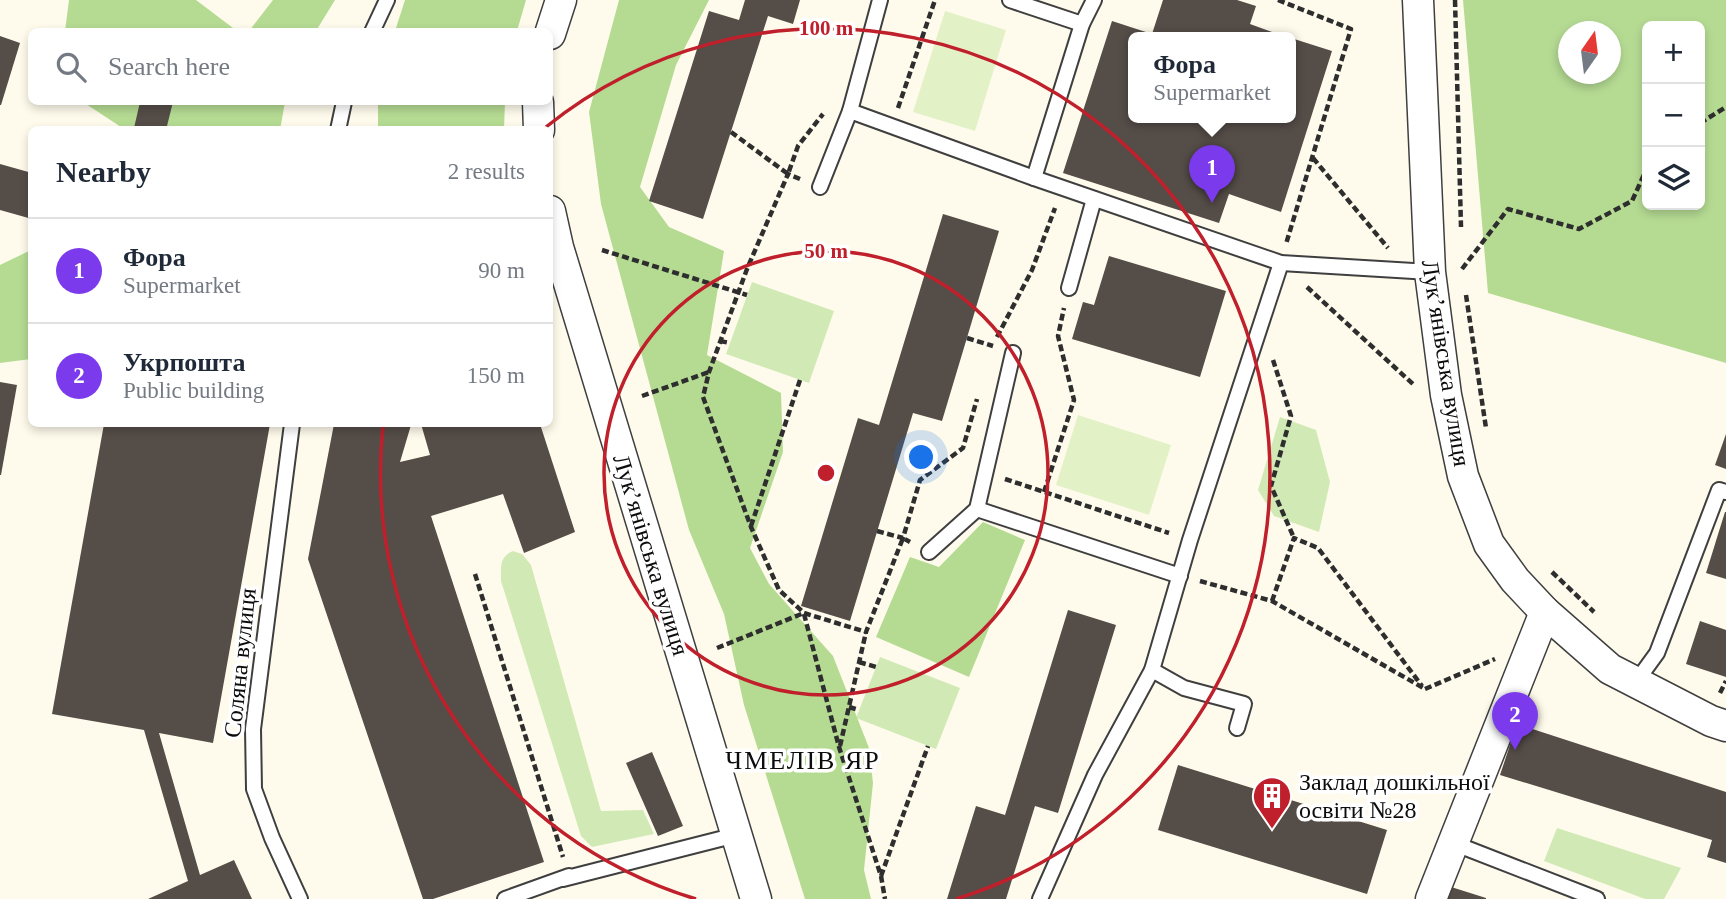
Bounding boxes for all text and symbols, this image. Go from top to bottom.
text: 100 m [799,16,854,40]
north arrow [1558,21,1621,84]
map controls [1642,21,1705,210]
button: + [1642,21,1705,84]
search box [28,28,553,105]
popup [1128,32,1296,123]
icon: search [52,48,90,86]
text: Фора [1153,50,1216,79]
text: Search here [108,52,230,81]
text: Supermarket [1153,80,1271,105]
button: − [1642,84,1705,147]
pin: 1 [1189,145,1235,203]
button: layers [1642,147,1705,210]
text: Nearby [56,155,151,188]
text: 2 results [448,159,525,184]
text: 50 m [804,239,848,263]
text: Фора [123,243,186,272]
text: 1 [73,258,85,283]
text: 90 m [478,258,525,283]
street label: Лукʼянівська вулиця [1417,258,1475,468]
text: Supermarket [123,273,241,298]
text: Укрпошта [123,348,245,377]
text: 2 [73,363,85,388]
text: 150 m [467,363,525,388]
text: Public building [123,378,264,403]
your location [904,440,938,474]
street label: Лукʼянівська вулиця [608,451,694,659]
centre of rings [814,461,838,485]
street label: Соляна вулиця [219,587,261,739]
pin: 2 [1492,692,1538,750]
district label: ЧМЕЛІВ ЯР [725,746,881,775]
place label: Заклад дошкільної освіти №28 [1299,769,1490,823]
building icon: Заклад дошкільної освіти №28 [1251,775,1293,830]

